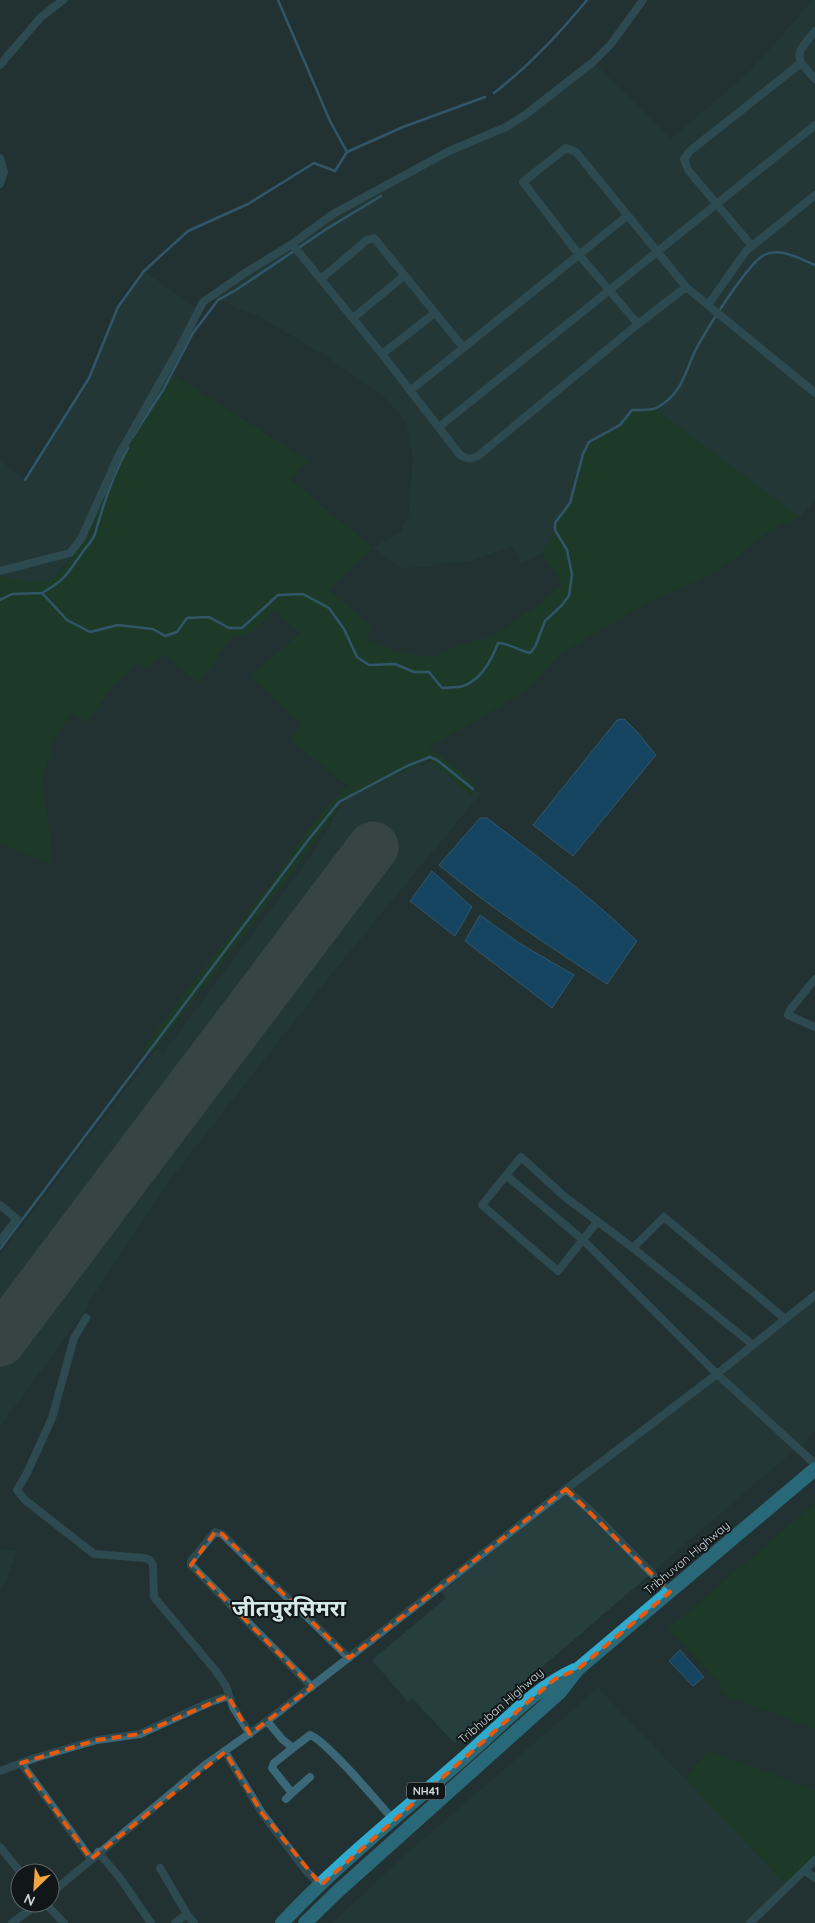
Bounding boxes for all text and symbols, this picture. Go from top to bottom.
street label: Tribhuvan Highway [641,1517,733,1598]
district label: जीतपुरसिमरा [232,1594,346,1622]
street label: Tribhuban Highway [455,1665,546,1747]
road number: NH41 [407,1782,445,1800]
north arrow [10,1863,60,1913]
text: N [21,1889,38,1910]

